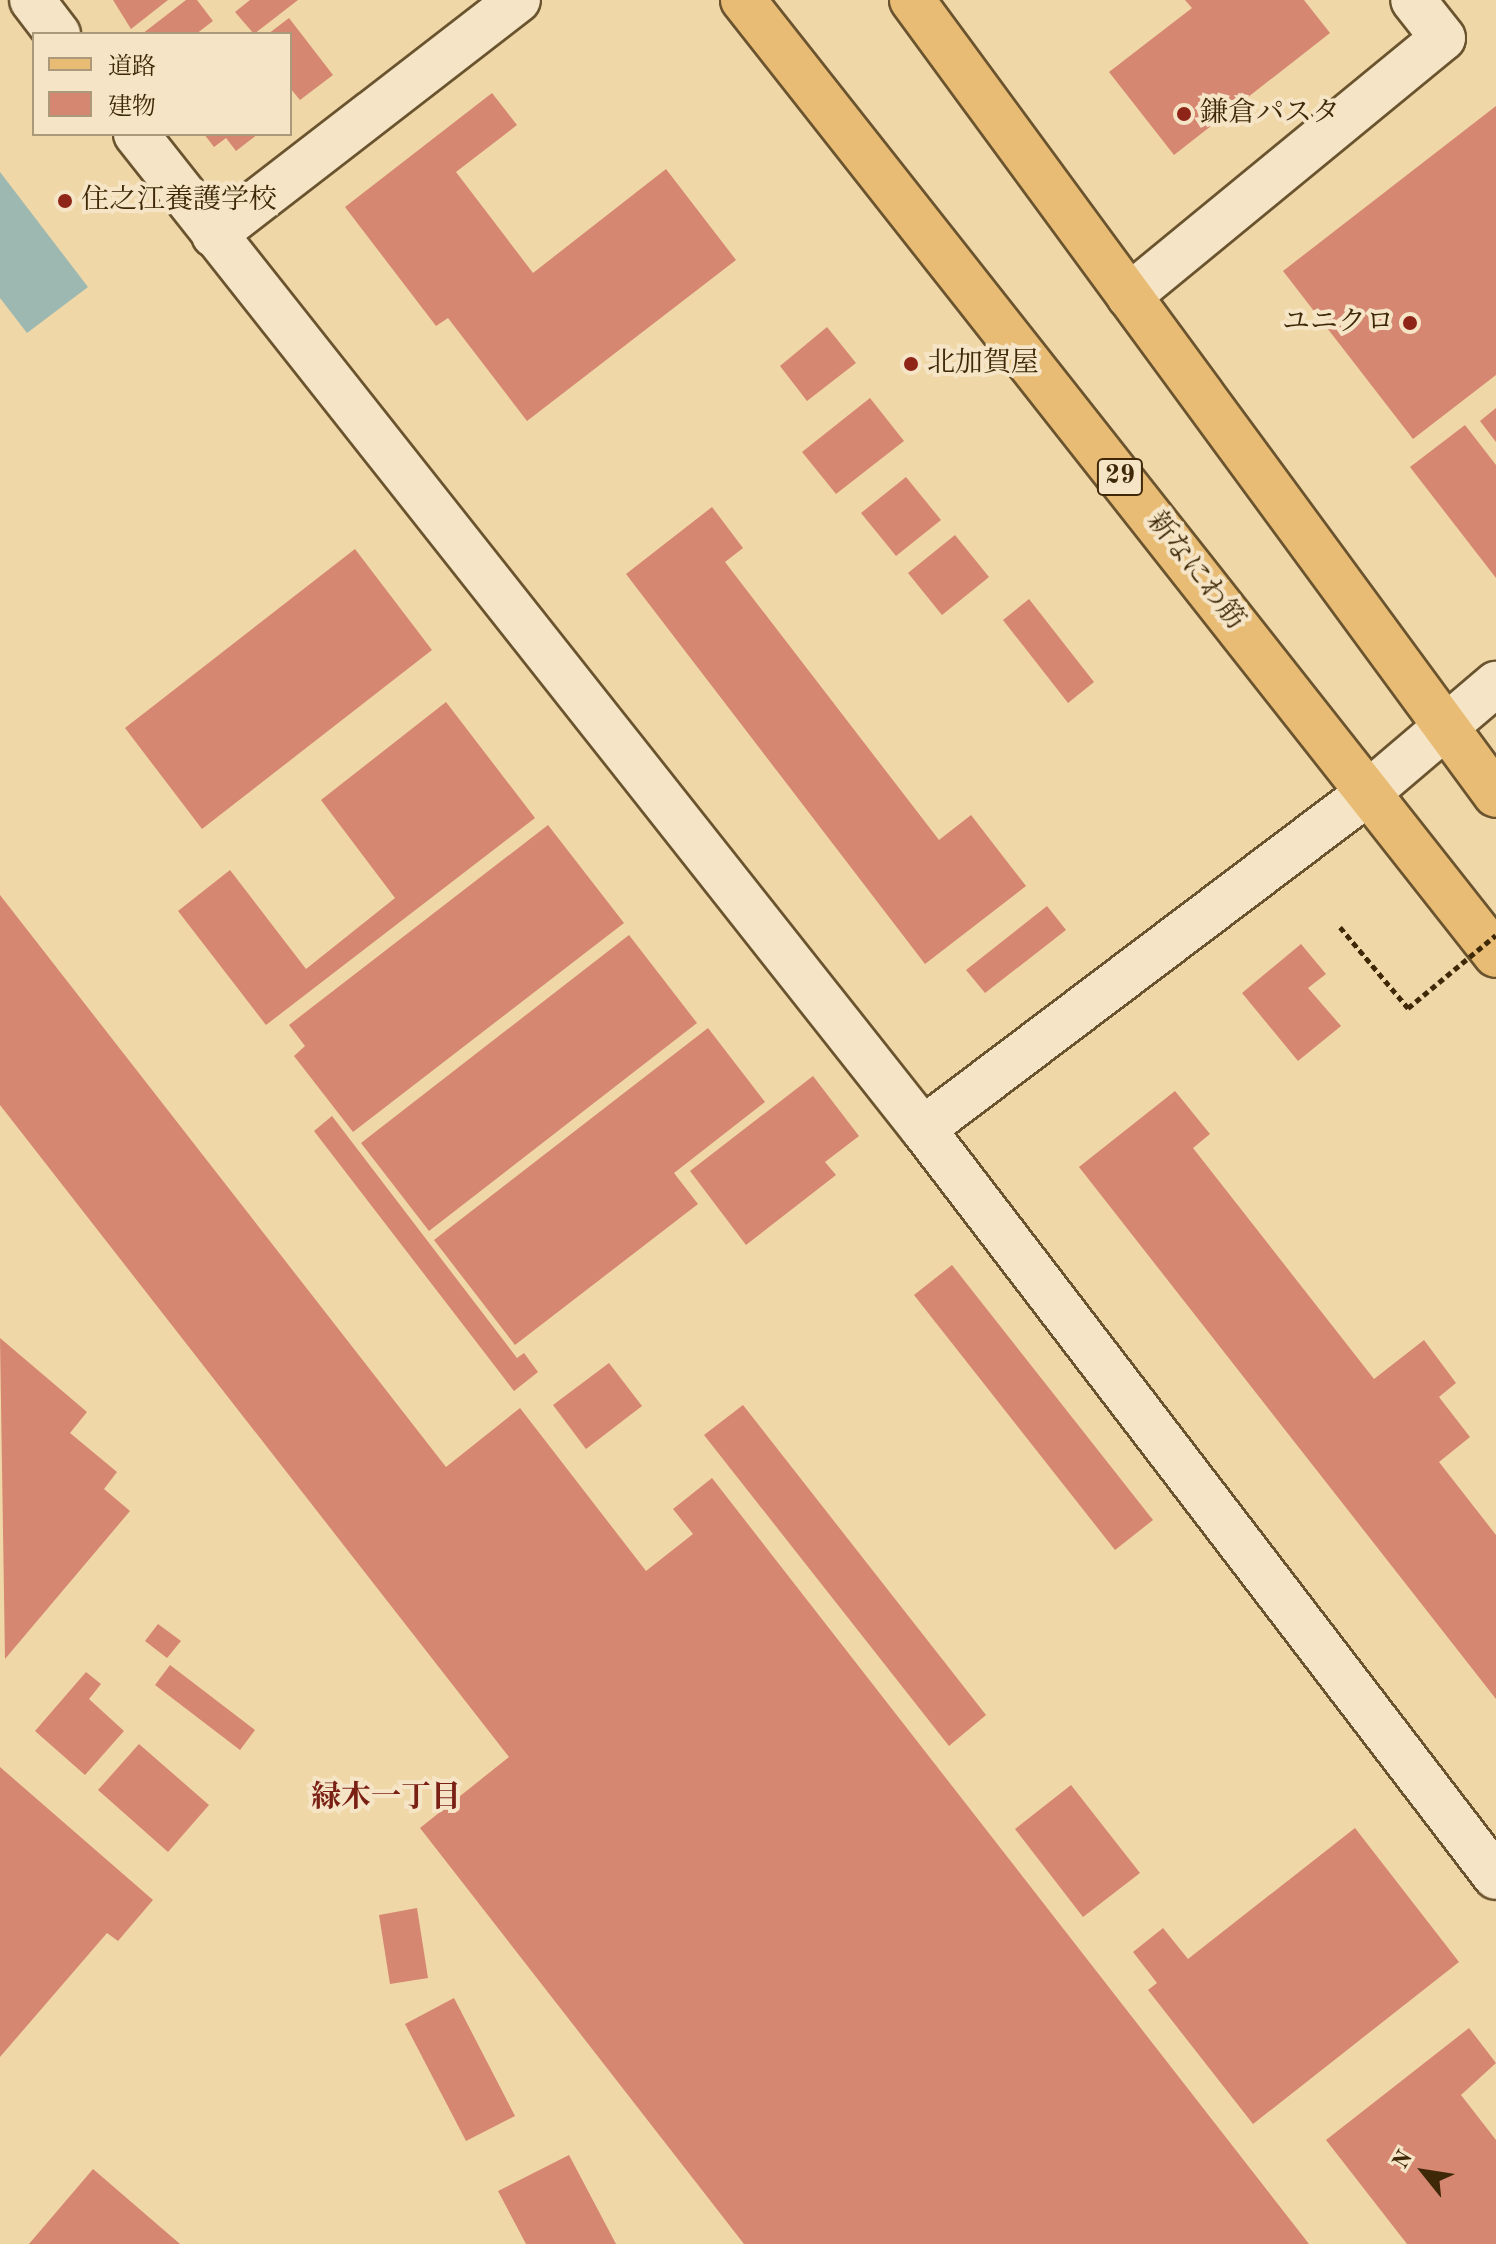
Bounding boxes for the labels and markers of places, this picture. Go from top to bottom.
place label: 鎌倉パスタ [1200,97,1340,131]
marker: 鎌倉パスタ [1175,105,1193,123]
place label: 住之江養護学校 [81,184,277,218]
marker: 住之江養護学校 [56,192,74,210]
place label: ユニクロ [1282,306,1394,340]
marker: ユニクロ [1401,314,1419,332]
place label: 北加賀屋 [927,347,1039,381]
marker: 北加賀屋 [902,355,920,373]

